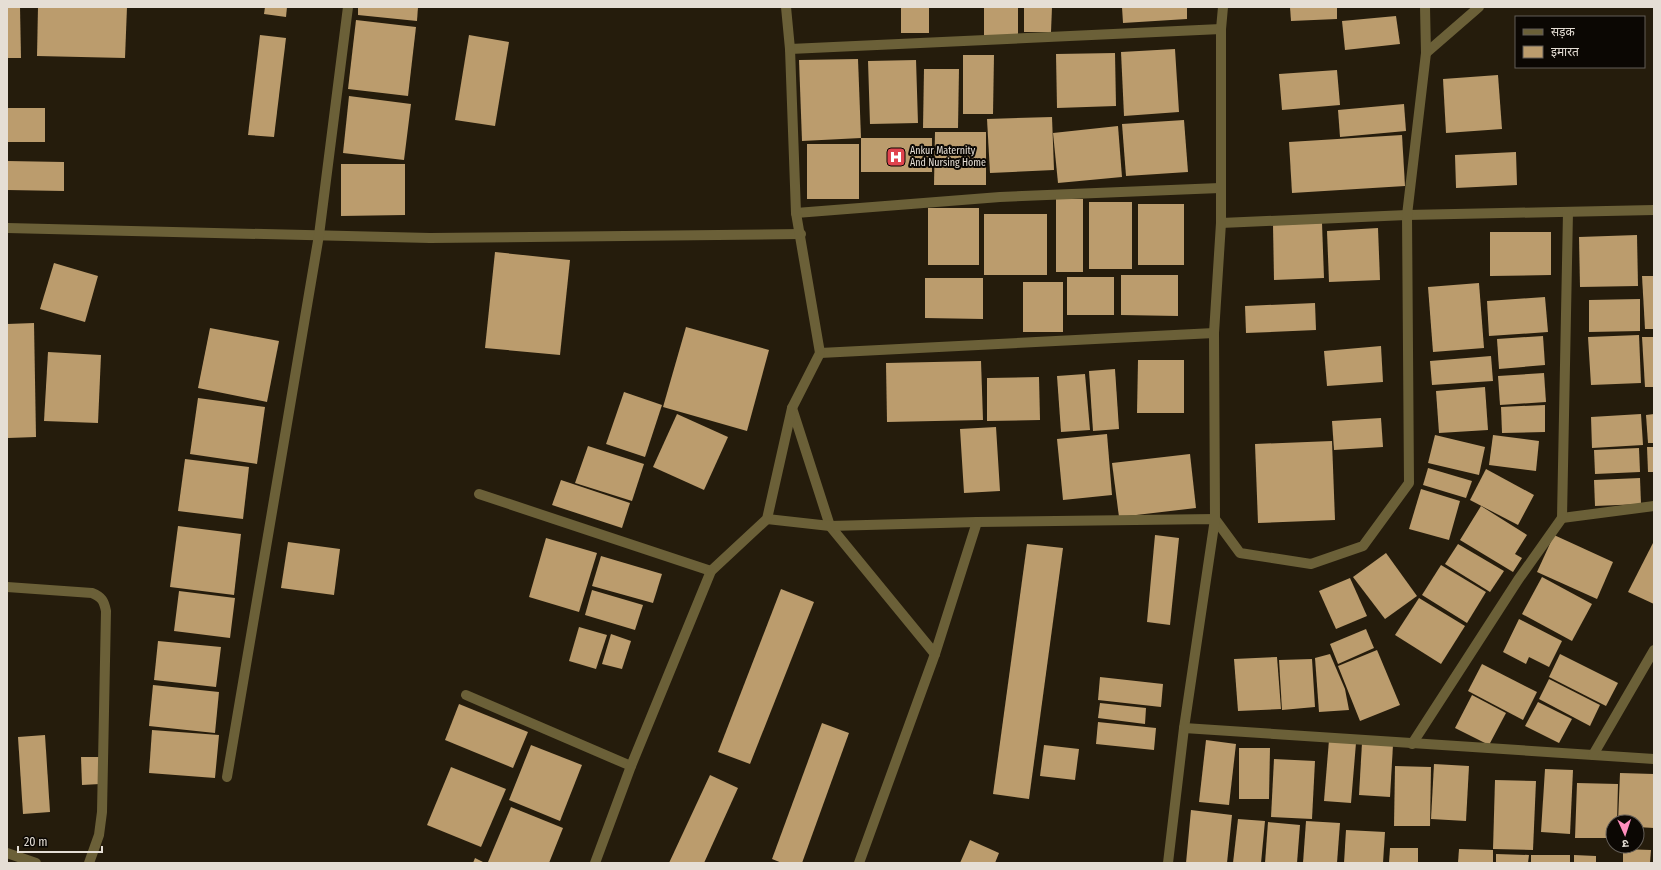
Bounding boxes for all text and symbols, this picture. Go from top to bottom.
legend [1515,16,1645,68]
text: सड़क [1551,25,1576,39]
text: इमारत [1551,45,1580,59]
place label: Ankur Maternity And Nursing Home [910,145,986,169]
hospital icon: Ankur Maternity And Nursing Home [885,146,907,168]
north arrow [1605,814,1645,854]
scale bar [18,828,102,854]
text: 20 m [24,835,48,849]
text: उ [1621,837,1629,850]

